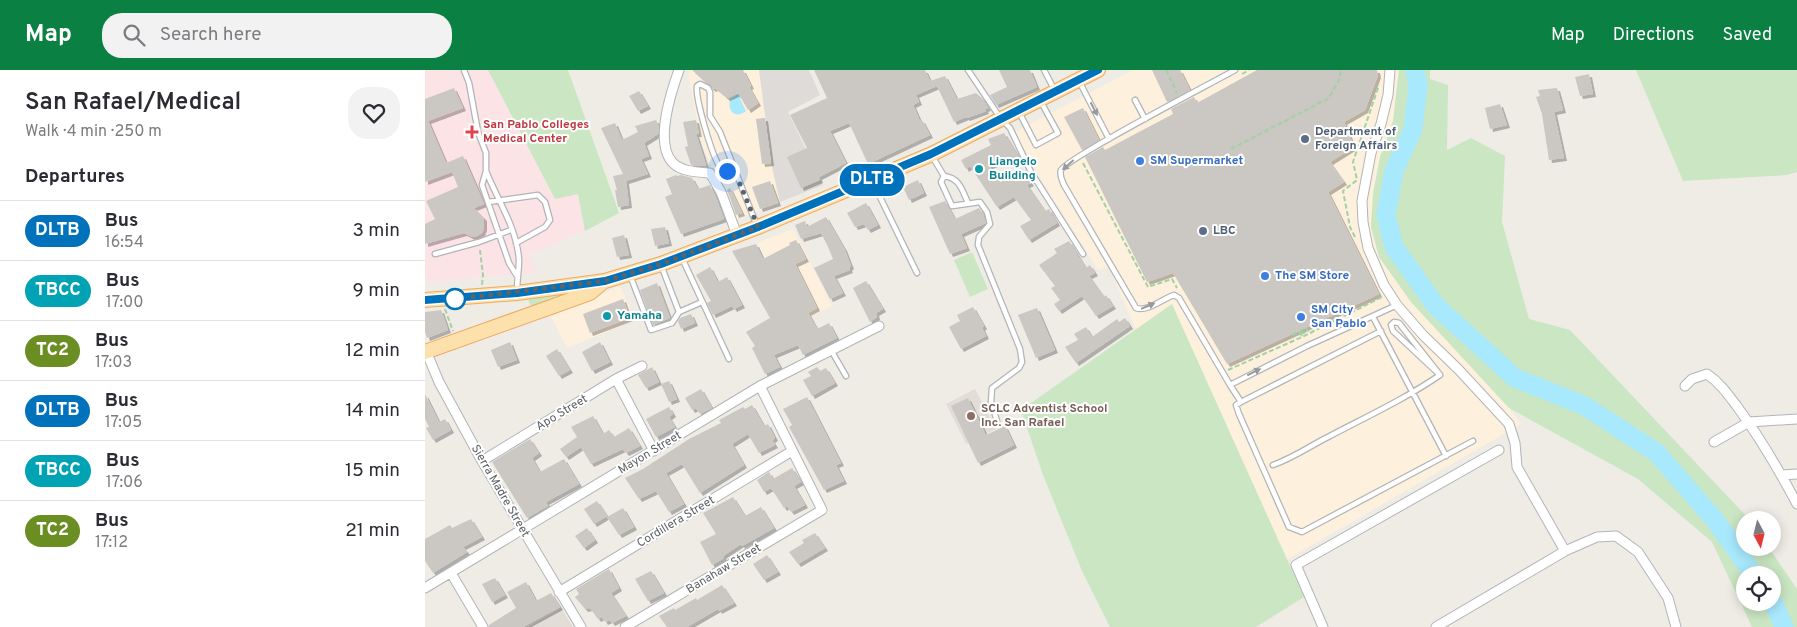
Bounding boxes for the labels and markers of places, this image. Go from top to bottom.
place label: San Pablo Colleges Medical Center [483,117,589,147]
place label: Department of Foreign Affairs [1315,124,1397,154]
marker: San Pablo Colleges Medical Center [465,125,479,139]
marker: Department of Foreign Affairs [1299,133,1311,145]
place label: SM Supermarket [1150,153,1243,169]
place label: Liangelo Building [989,154,1037,184]
marker: SM Supermarket [1134,155,1146,167]
marker: Liangelo Building [973,163,985,175]
place label: LBC [1213,223,1236,239]
marker: LBC [1197,225,1209,237]
place label: The SM Store [1275,268,1349,284]
marker: The SM Store [1259,270,1271,282]
unlabelled marker [444,288,466,310]
place label: SM City San Pablo [1311,302,1367,332]
place label: Yamaha [617,308,662,324]
marker: Yamaha [601,310,613,322]
marker: SM City San Pablo [1295,311,1307,323]
place label: SCLC Adventist School Inc. San Rafael [981,401,1108,431]
marker: SCLC Adventist School Inc. San Rafael [965,410,977,422]

